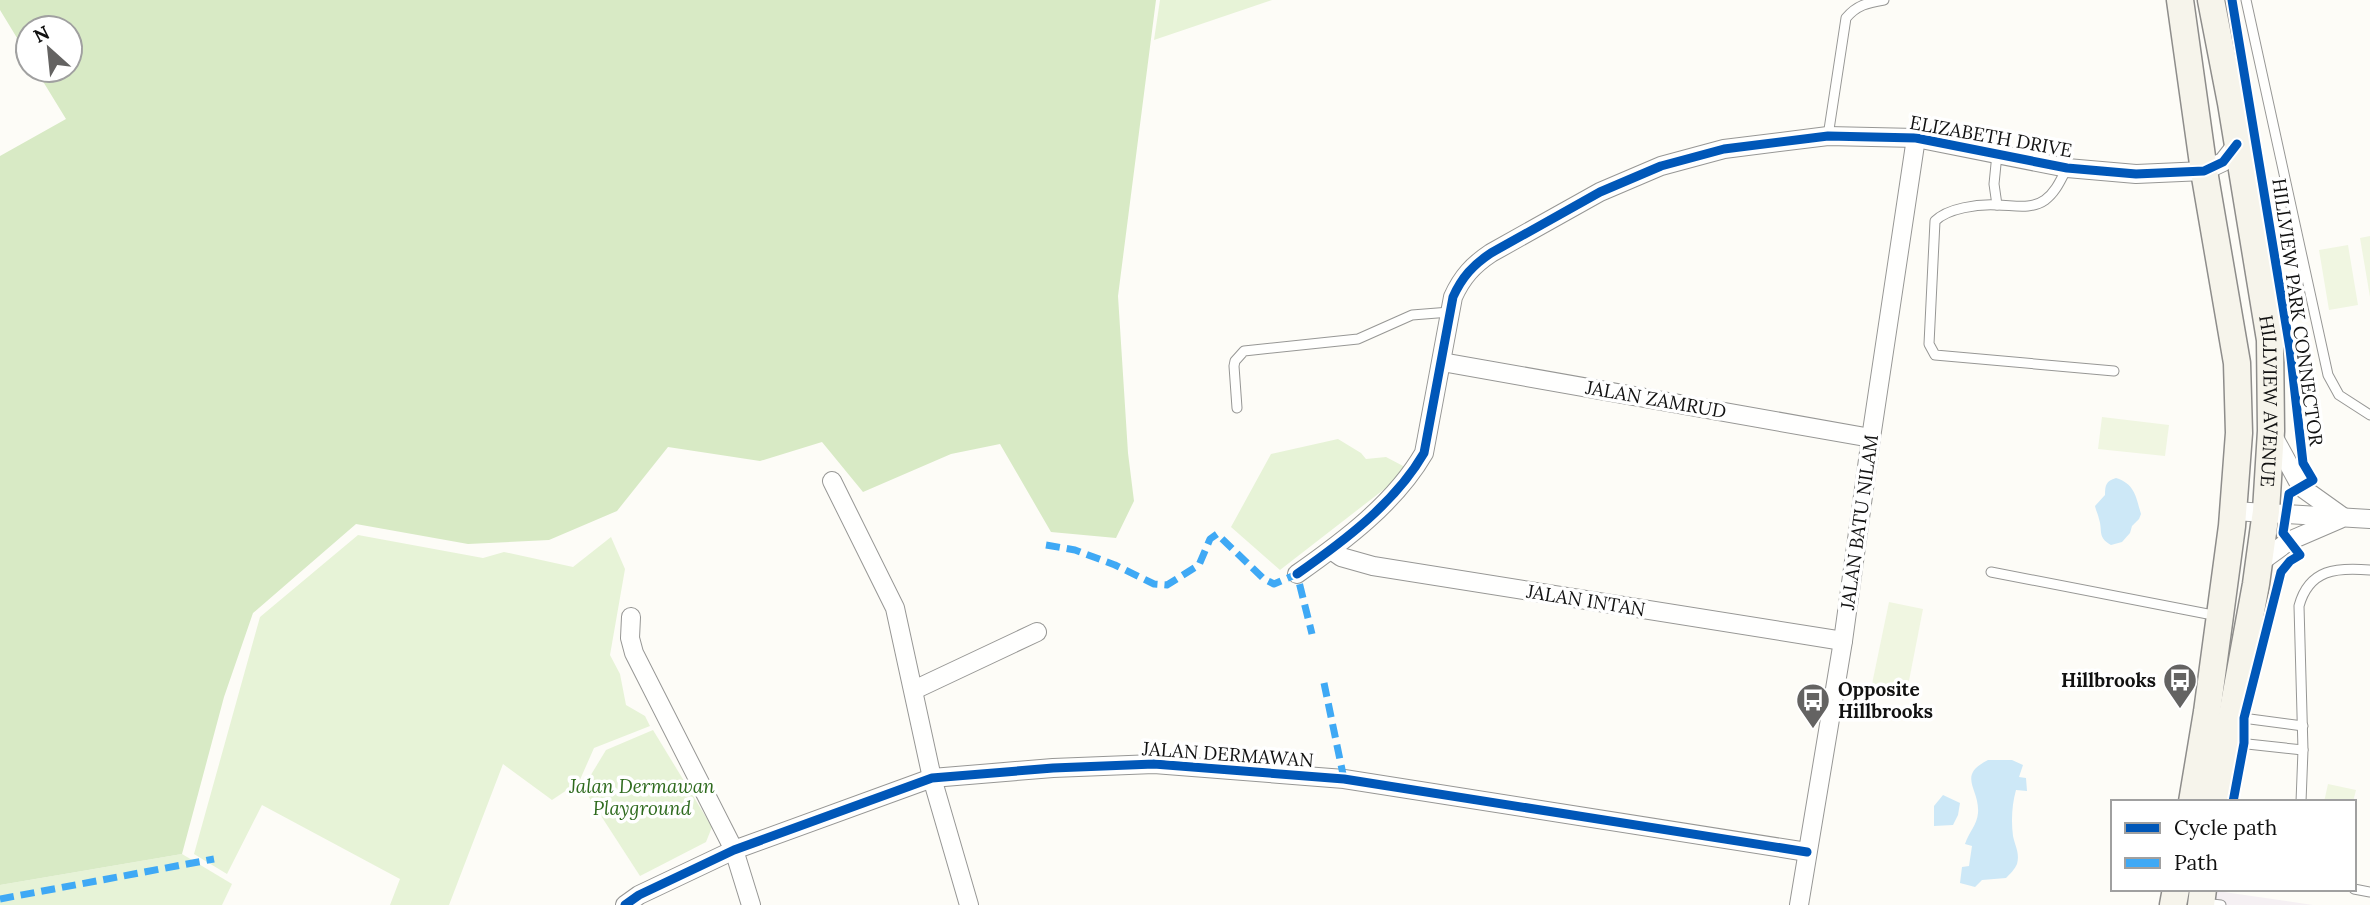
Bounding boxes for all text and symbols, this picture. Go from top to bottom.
north arrow [14,14,84,84]
text: N [29,20,54,48]
street label: ELIZABETH DRIVE [1908,110,2074,162]
street label: HILLVIEW PARK CONNECTOR [2267,177,2329,448]
street label: HILLVIEW AVENUE [2254,313,2283,488]
street label: JALAN ZAMRUD [1583,375,1728,423]
street label: JALAN BATU NILAM [1835,433,1883,612]
street label: JALAN INTAN [1524,579,1647,621]
bus stop icon: Hillbrooks [2161,661,2199,710]
place label: Hillbrooks [2061,668,2156,692]
place label: Opposite Hillbrooks [1838,677,1933,723]
bus stop icon: Opposite Hillbrooks [1794,681,1832,730]
street label: JALAN DERMAWAN [1141,736,1314,772]
park label: Jalan Dermawan Playground [568,774,715,820]
legend [2111,800,2356,891]
text: Cycle path [2174,814,2277,841]
text: Path [2174,849,2218,876]

